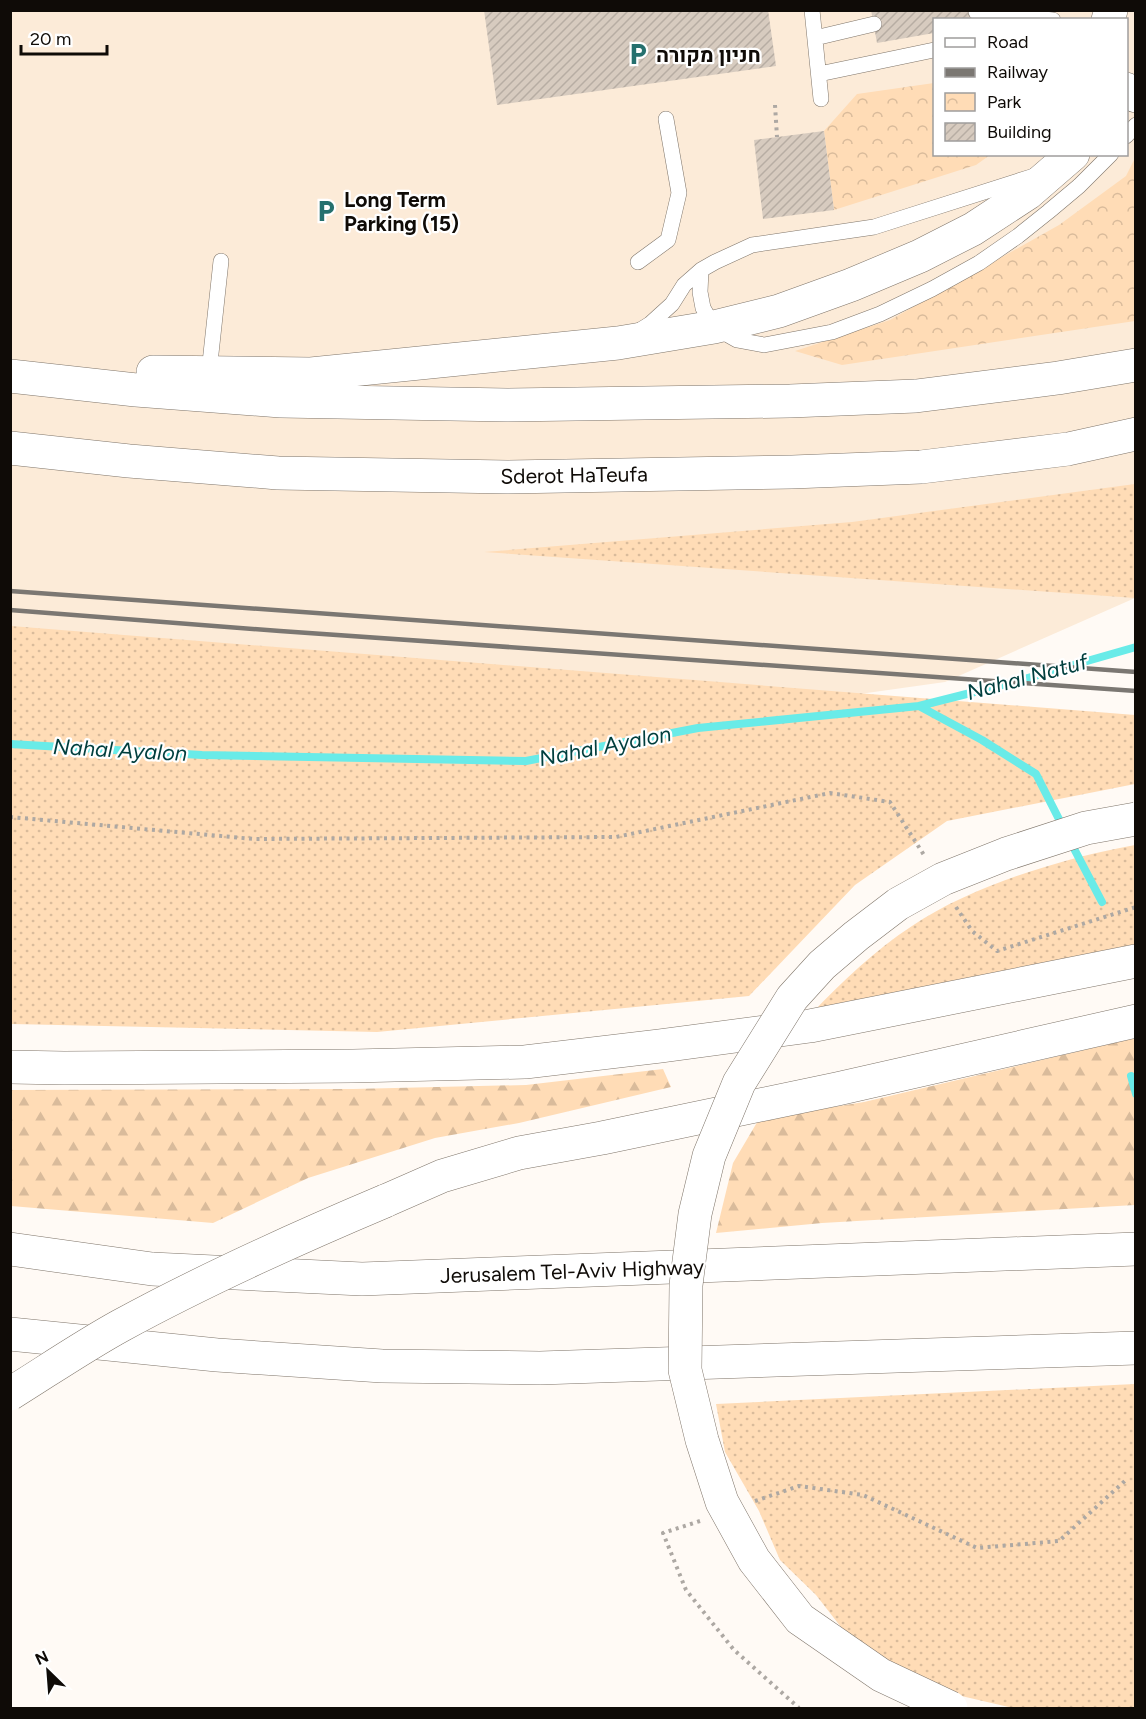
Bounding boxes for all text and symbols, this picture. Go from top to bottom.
scale bar [21,18,106,56]
legend [933,18,1128,156]
text: 20 m [30,28,71,50]
text: Road [987,31,1028,53]
parking icon: חניון מקורה [625,41,651,67]
place label: חניון מקורה [656,42,761,67]
text: Railway [987,61,1049,83]
text: Park [987,91,1022,113]
text: Building [987,121,1052,143]
place label: Long Term Parking (15) [344,187,459,236]
parking icon: Long Term Parking (15) [313,198,339,224]
street label: Sderot HaTeufa [500,461,648,489]
water label: Nahal Natuf [963,647,1092,706]
water label: Nahal Ayalon [536,720,674,772]
water label: Nahal Ayalon [52,733,188,767]
street label: Jerusalem Tel-Aviv Highway [440,1254,704,1288]
north arrow [18,1641,78,1701]
text: N [32,1647,51,1669]

